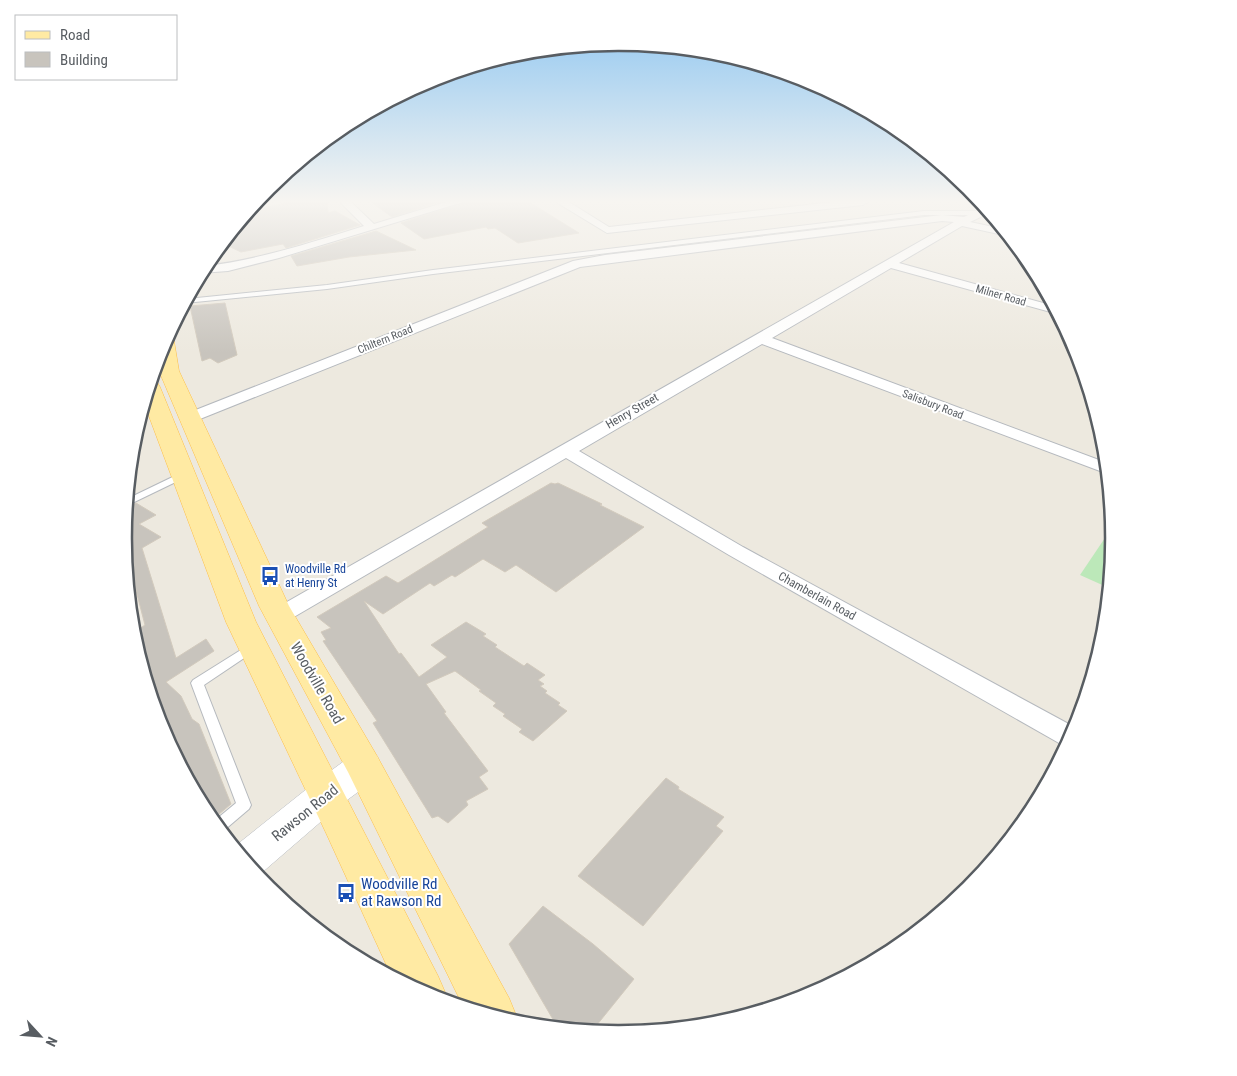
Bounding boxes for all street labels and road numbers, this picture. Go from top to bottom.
street label: Milner Road [974,282,1028,309]
street label: Chiltern Road [356,323,415,356]
street label: Salisbury Road [900,387,965,422]
street label: Henry Street [603,390,661,432]
street label: Chamberlain Road [776,569,858,623]
street label: Woodville Road [286,639,348,727]
street label: Rawson Road [268,781,342,845]

